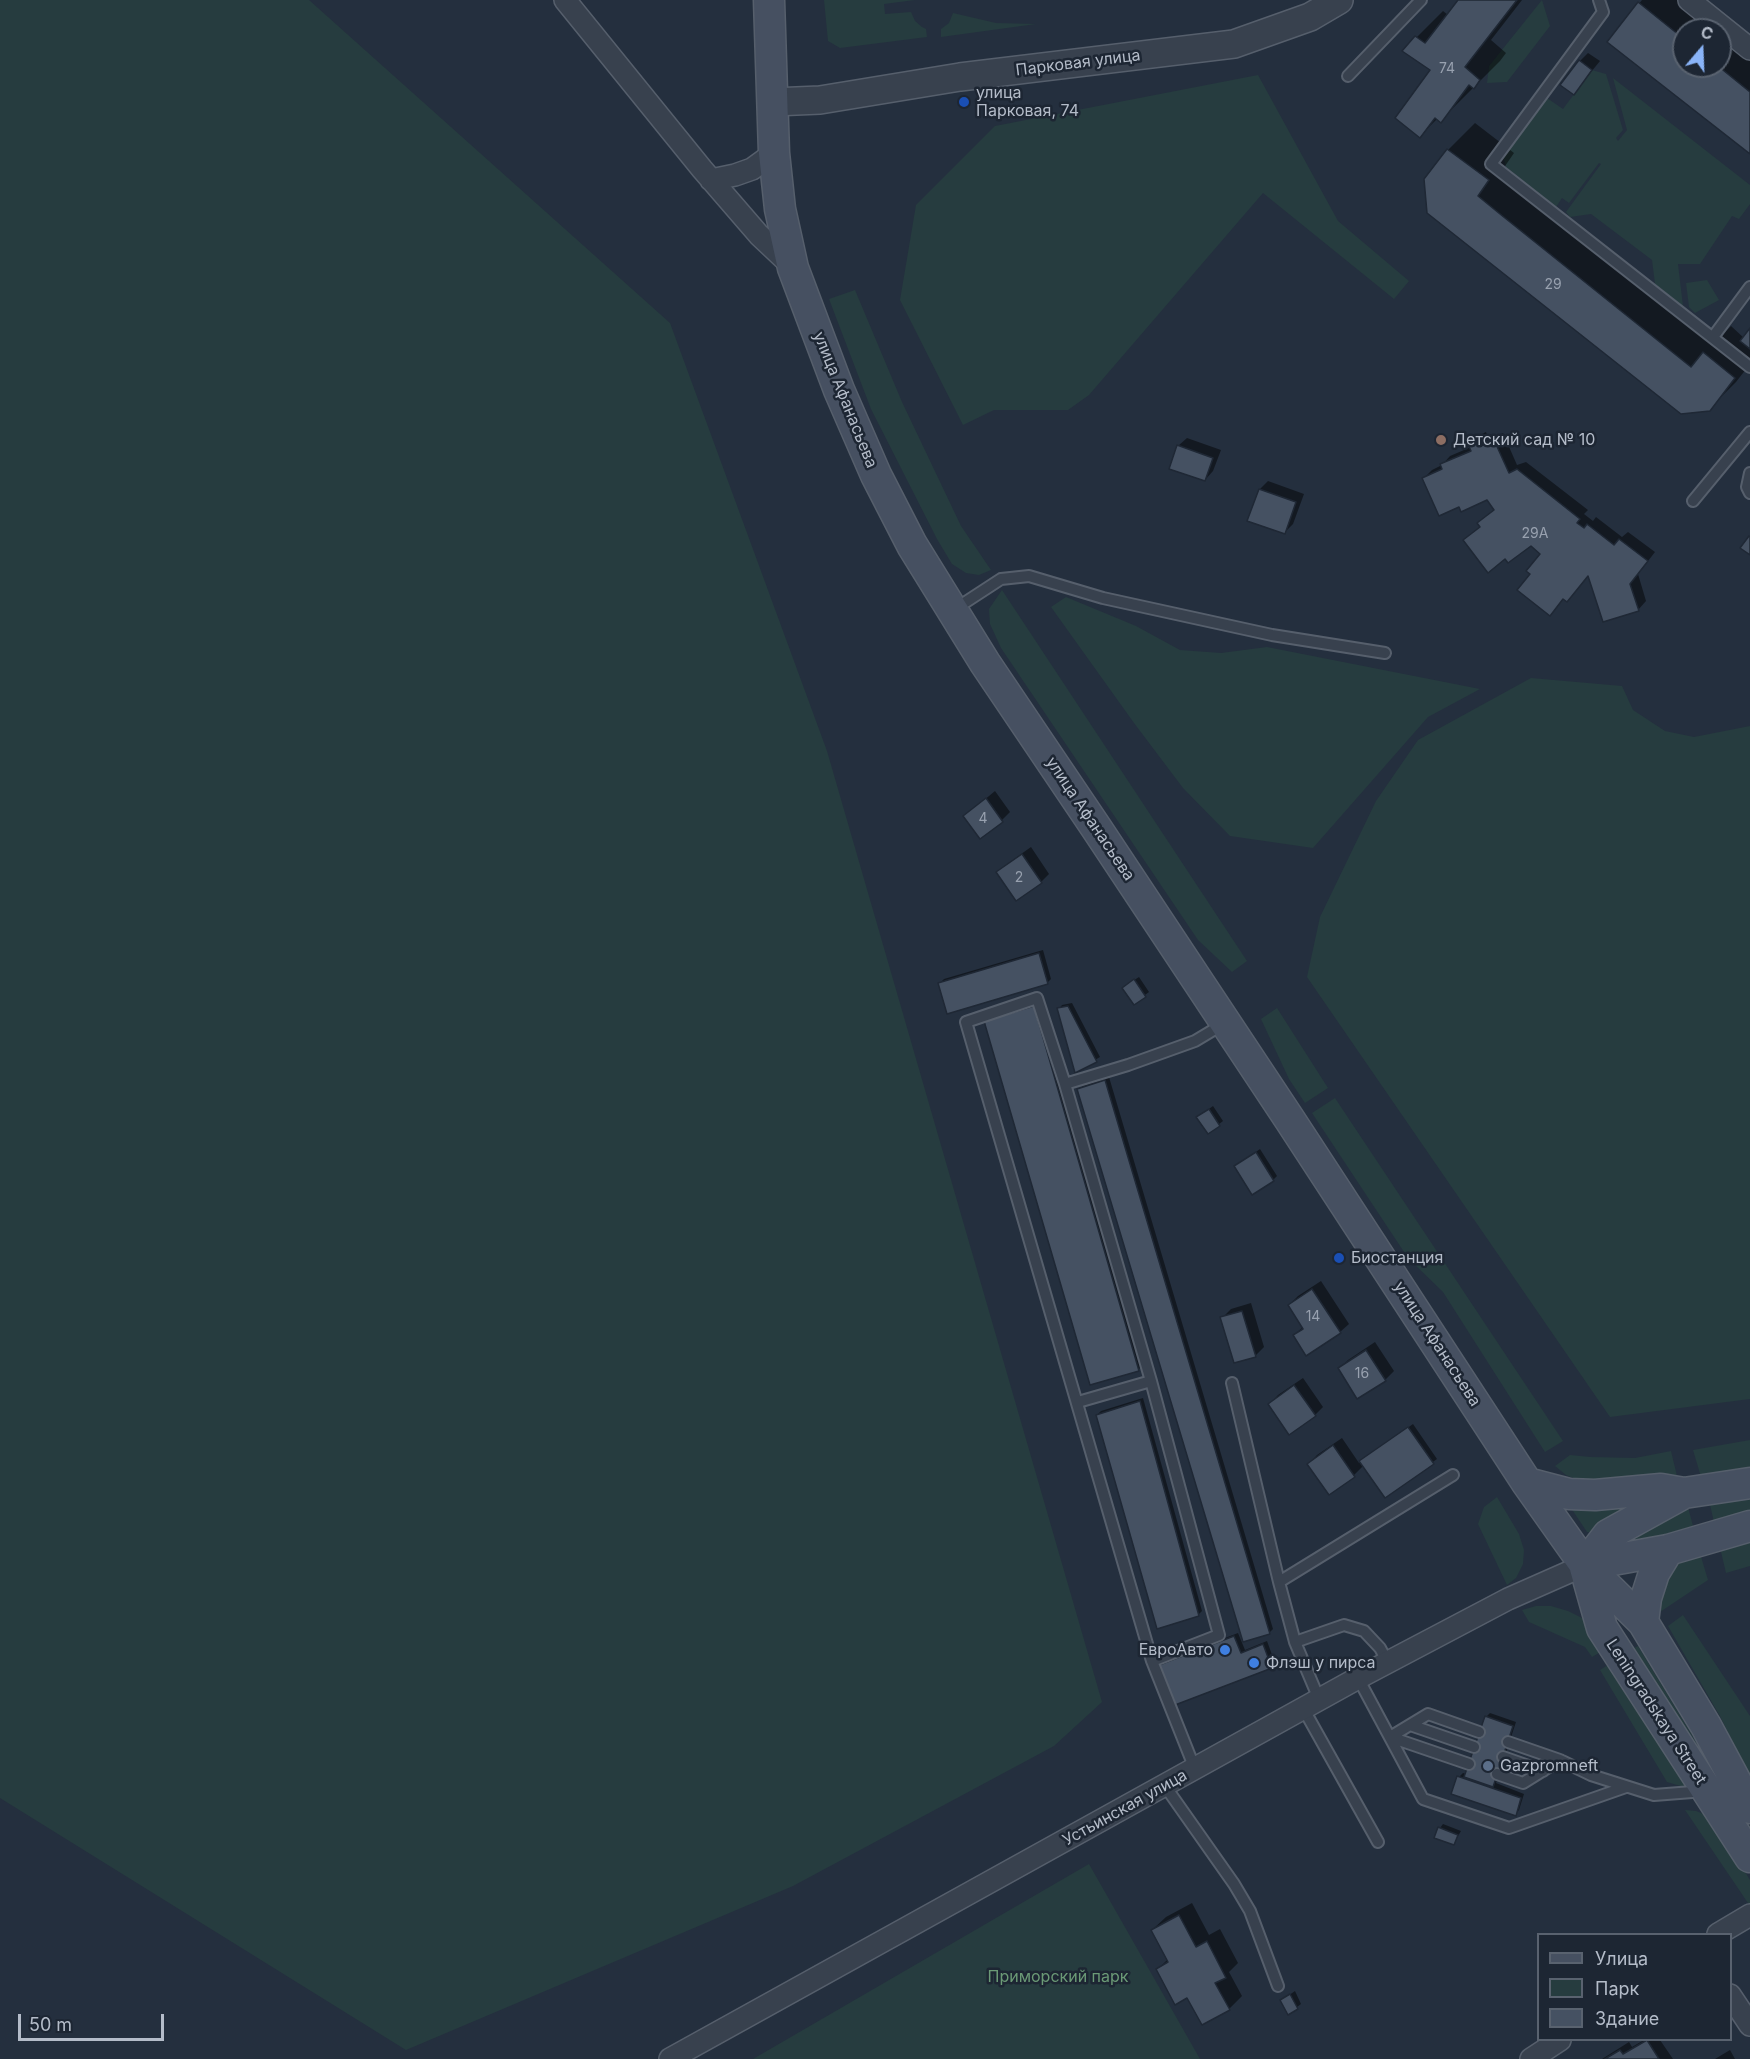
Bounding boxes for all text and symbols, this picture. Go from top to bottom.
north arrow [1672,18,1732,78]
text: С [1698,21,1716,44]
street label: Парковая улица [1015,46,1141,80]
house number: 74 [1439,61,1455,77]
place label: улица Парковая, 74 [976,83,1079,121]
marker: улица Парковая, 74 [957,95,971,109]
house number: 29 [1544,277,1562,293]
street label: улица Афанасьева [809,329,881,471]
place label: Детский сад № 10 [1453,430,1595,450]
marker: Детский сад № 10 [1434,433,1448,447]
house number: 29А [1522,526,1548,542]
street label: улица Афанасьева [1041,754,1139,884]
house number: 4 [978,811,988,827]
house number: 2 [1015,870,1023,886]
place label: Биостанция [1351,1248,1443,1268]
marker: Биостанция [1332,1251,1346,1265]
street label: улица Афанасьева [1389,1278,1485,1410]
house number: 14 [1306,1309,1320,1325]
house number: 16 [1355,1366,1369,1382]
street label: Leningradskaya Street [1602,1636,1710,1788]
place label: ЕвроАвто [1139,1640,1213,1660]
marker: ЕвроАвто [1218,1643,1232,1657]
place label: Флэш у пирса [1266,1653,1376,1673]
marker: Флэш у пирса [1247,1656,1261,1670]
place label: Gazpromneft [1500,1756,1598,1776]
marker: Gazpromneft [1481,1759,1495,1773]
street label: Устьинская улица [1059,1766,1191,1850]
legend [1537,1933,1732,2041]
text: Улица [1595,1948,1648,1969]
park label: Приморский парк [988,1967,1128,1987]
text: Парк [1595,1978,1639,1999]
scale bar [21,2002,166,2040]
text: Здание [1595,2008,1659,2029]
text: 50 m [29,2014,72,2035]

